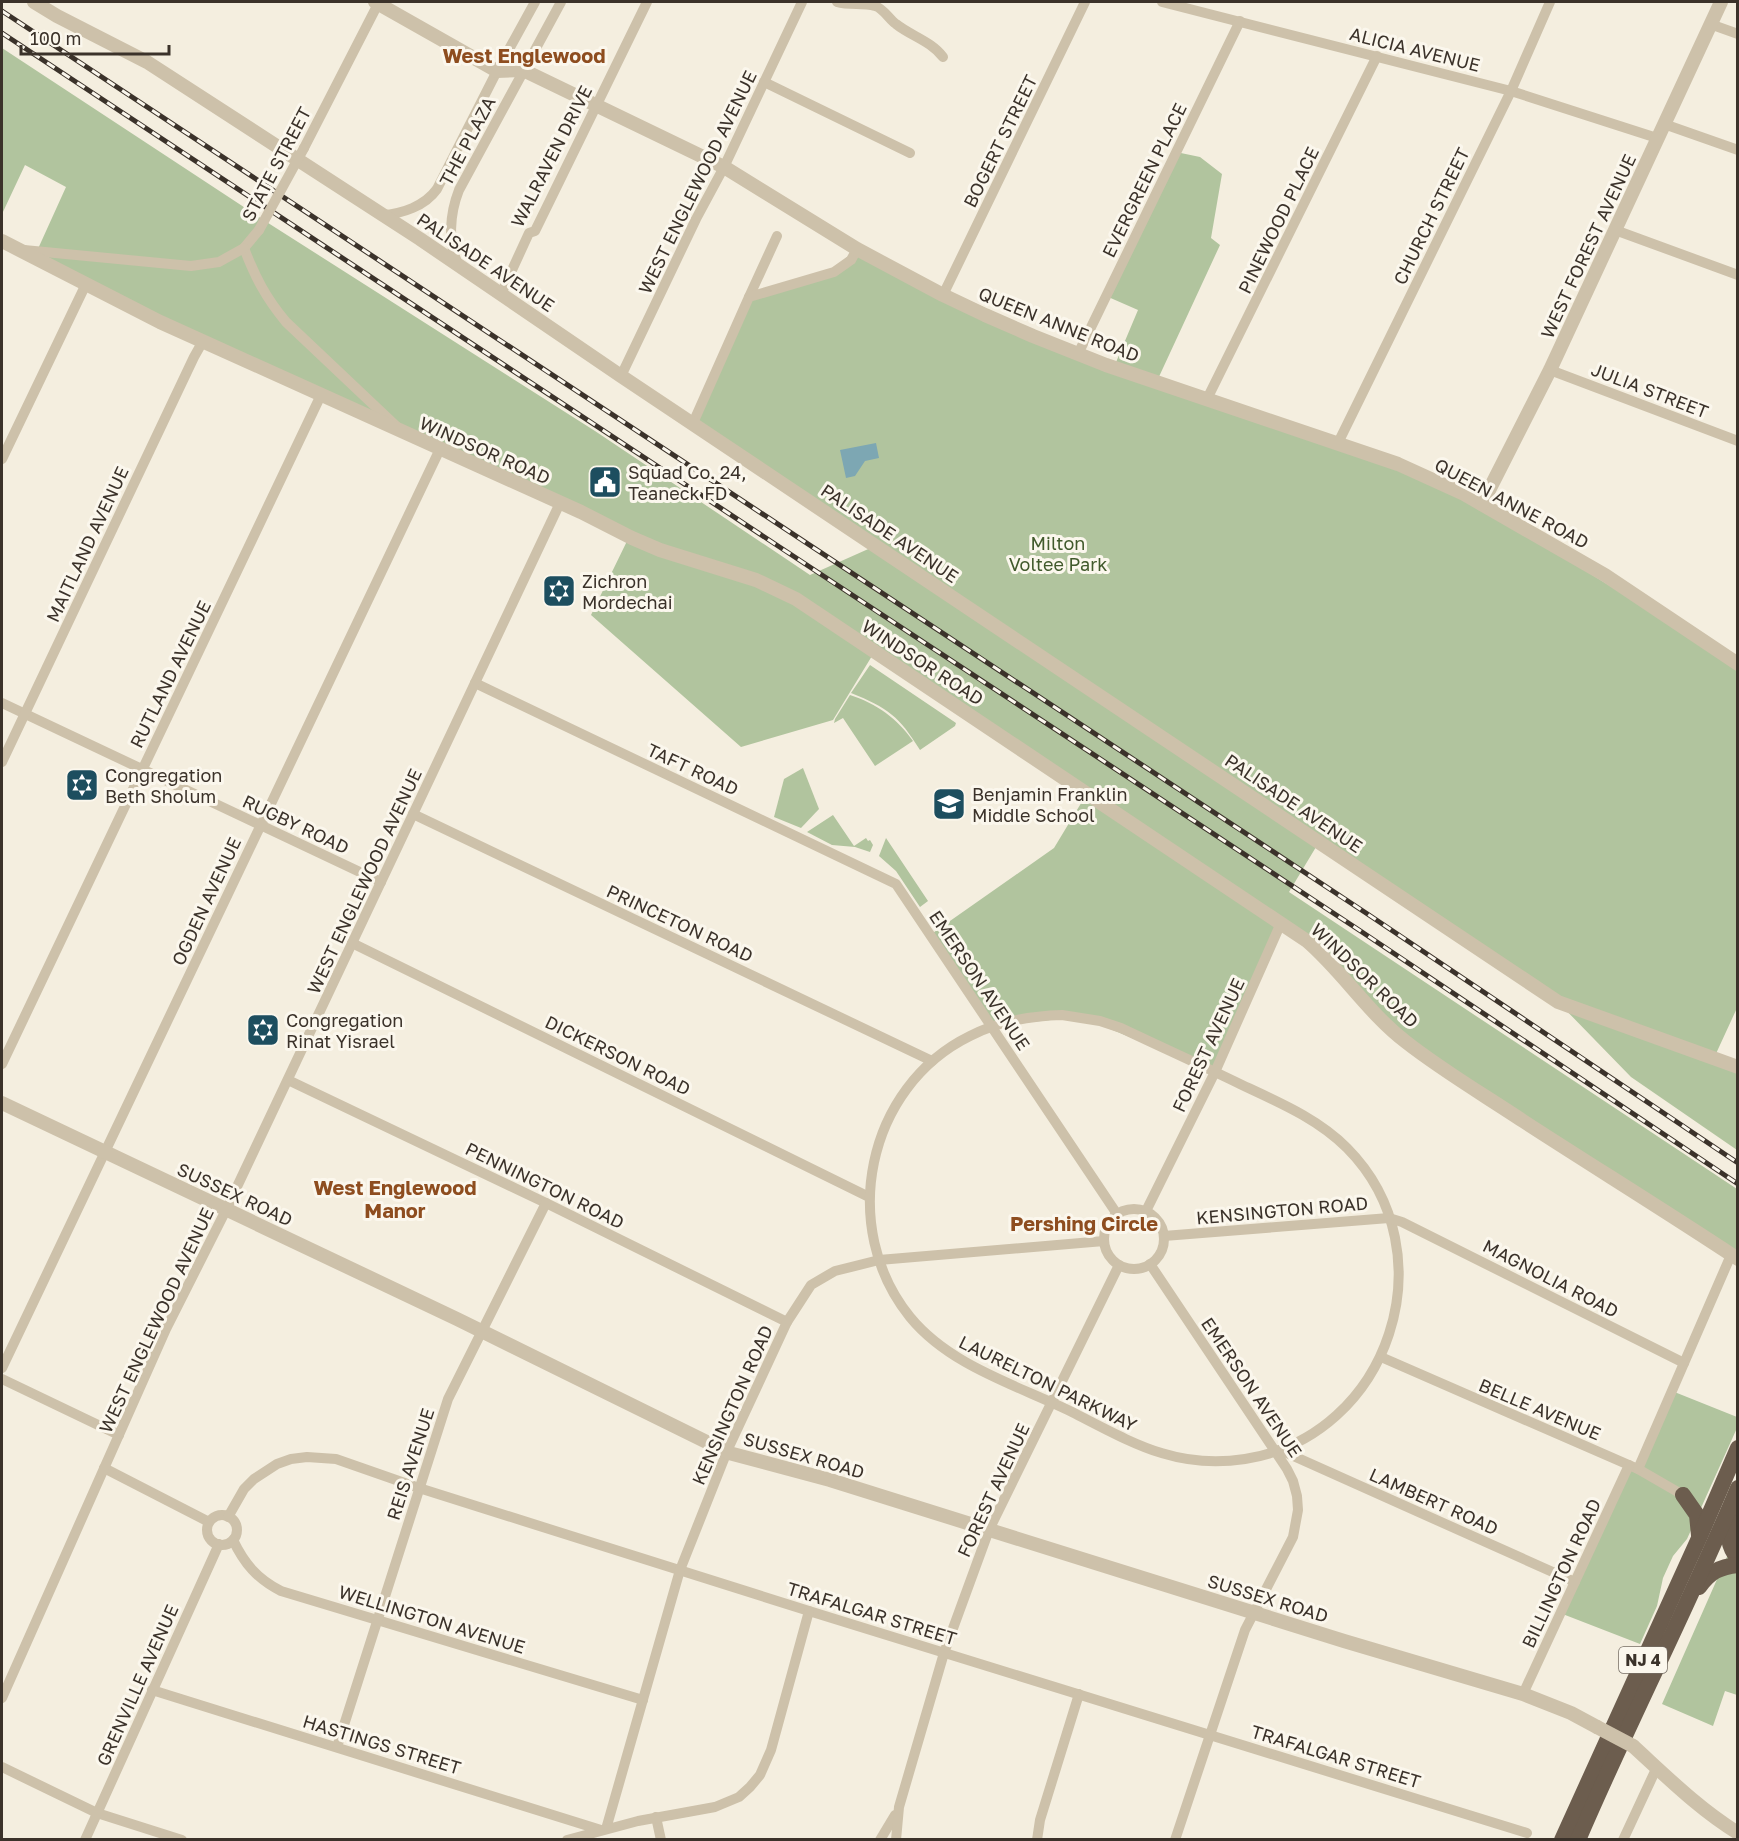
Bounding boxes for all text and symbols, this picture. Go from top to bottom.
scale bar [21,18,170,56]
street label: ALICIA AVENUE [1347,22,1483,76]
text: 100 m [30,27,81,49]
district label: West Englewood [443,43,605,67]
street label: WEST ENGLEWOOD AVENUE [633,67,761,297]
street label: BOGERT STREET [958,71,1042,211]
street label: WALRAVEN DRIVE [506,82,596,230]
street label: THE PLAZA [434,93,500,189]
street label: EVERGREEN PLACE [1097,99,1191,261]
street label: STATE STREET [237,103,315,225]
street label: PINEWOOD PLACE [1233,143,1323,297]
street label: CHURCH STREET [1388,144,1474,288]
street label: WEST FOREST AVENUE [1536,150,1640,342]
street label: PALISADE AVENUE [413,208,559,316]
street label: QUEEN ANNE ROAD [975,282,1143,366]
street label: JULIA STREET [1588,358,1712,422]
street label: WINDSOR ROAD [416,411,554,489]
street label: QUEEN ANNE ROAD [1431,453,1593,553]
place label: Squad Co. 24, Teaneck FD [628,461,747,504]
street label: MAITLAND AVENUE [41,463,133,625]
public building icon: Squad Co. 24, Teaneck FD [587,464,623,500]
street label: PALISADE AVENUE [817,479,963,587]
park label: Milton Voltee Park [1009,532,1107,575]
place label: Zichron Mordechai [582,570,673,613]
synagogue icon: Zichron Mordechai [541,573,577,609]
street label: RUTLAND AVENUE [125,597,215,751]
street label: WINDSOR ROAD [858,614,988,710]
street label: TAFT ROAD [644,738,742,800]
street label: PALISADE AVENUE [1221,749,1367,857]
place label: Congregation Beth Sholum [105,764,222,807]
street label: WEST ENGLEWOOD AVENUE [302,765,426,997]
synagogue icon: Congregation Beth Sholum [64,767,100,803]
place label: Benjamin Franklin Middle School [972,783,1128,826]
school or university icon: Benjamin Franklin Middle School [931,786,967,822]
street label: RUGBY ROAD [239,790,353,858]
street label: OGDEN AVENUE [167,833,245,969]
street label: PRINCETON ROAD [603,879,757,967]
street label: EMERSON AVENUE [925,906,1035,1054]
street label: WINDSOR ROAD [1307,918,1423,1032]
street label: FOREST AVENUE [1167,974,1249,1116]
place label: Congregation Rinat Yisrael [286,1009,403,1052]
street label: DICKERSON ROAD [542,1010,694,1100]
synagogue icon: Congregation Rinat Yisrael [245,1012,281,1048]
street label: PENNINGTON ROAD [462,1137,628,1233]
street label: SUSSEX ROAD [174,1158,296,1230]
district label: West Englewood Manor [314,1175,476,1222]
street label: KENSINGTON ROAD [1195,1192,1369,1228]
street label: WEST ENGLEWOOD AVENUE [94,1204,218,1436]
district label: Pershing Circle [1010,1211,1158,1235]
street label: MAGNOLIA ROAD [1480,1234,1622,1322]
street label: EMERSON AVENUE [1197,1313,1307,1461]
street label: KENSINGTON ROAD [687,1322,777,1488]
street label: LAURELTON PARKWAY [956,1330,1141,1436]
street label: BELLE AVENUE [1476,1373,1604,1445]
street label: REIS AVENUE [382,1405,438,1523]
street label: FOREST AVENUE [952,1419,1034,1561]
street label: SUSSEX ROAD [741,1427,867,1483]
street label: LAMBERT ROAD [1366,1463,1502,1539]
street label: BILLINGTON ROAD [1517,1495,1605,1651]
street label: SUSSEX ROAD [1205,1569,1331,1627]
street label: TRAFALGAR STREET [785,1577,959,1649]
street label: WELLINGTON AVENUE [336,1580,528,1658]
street label: GRENVILLE AVENUE [91,1601,183,1769]
road number: NJ 4 [1619,1647,1667,1673]
street label: HASTINGS STREET [300,1709,464,1779]
street label: TRAFALGAR STREET [1249,1720,1423,1792]

